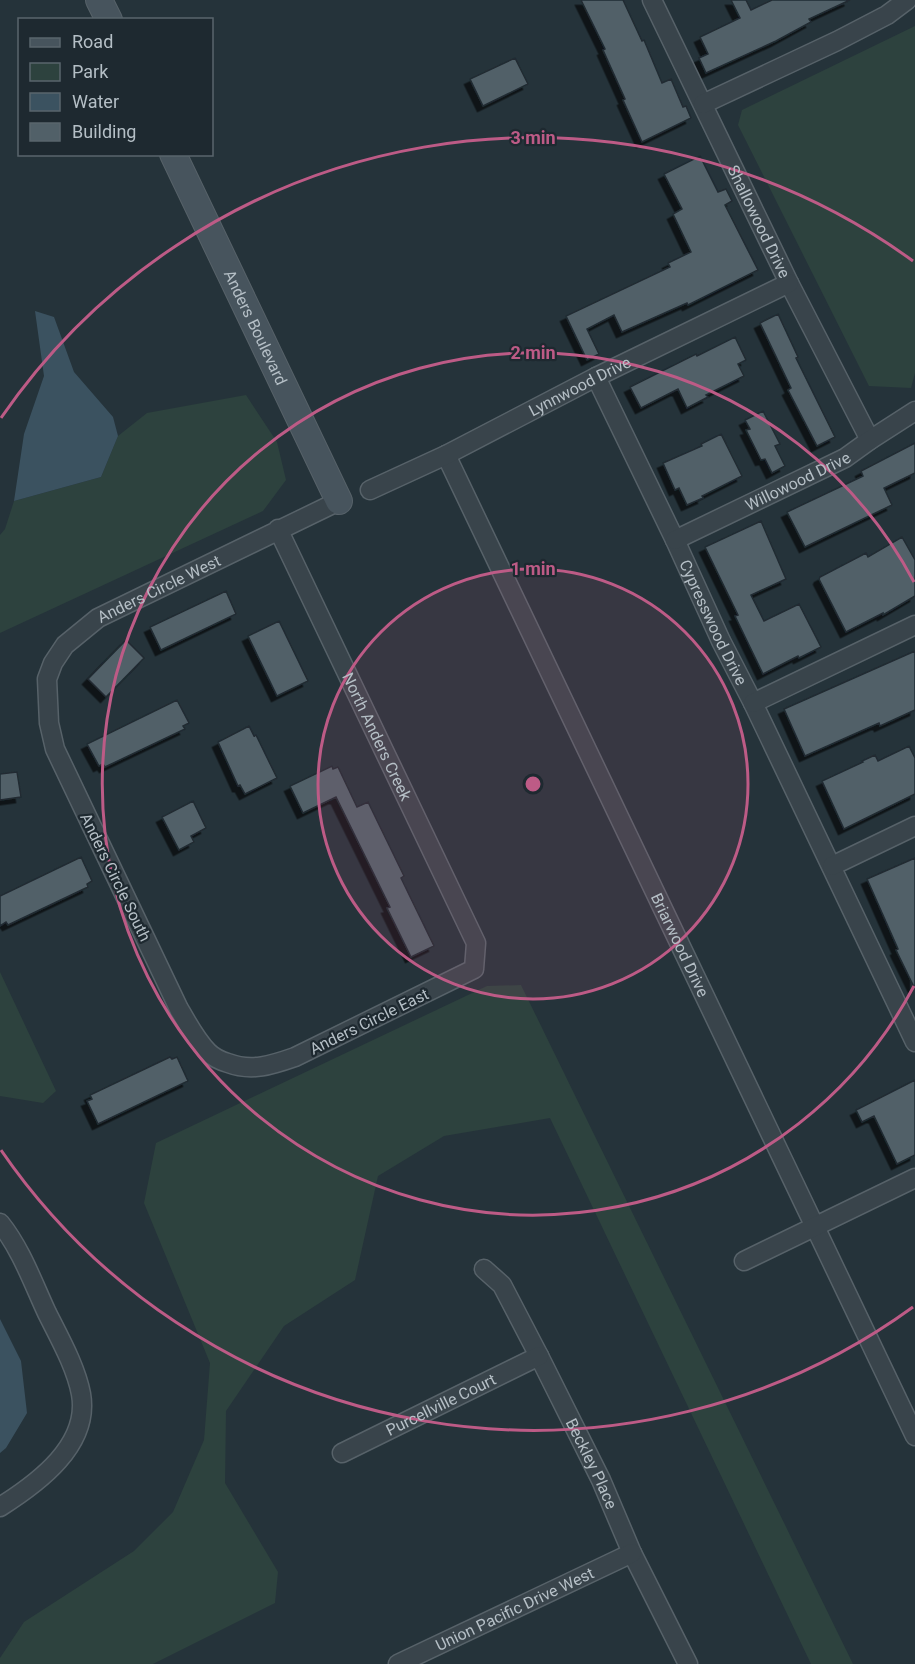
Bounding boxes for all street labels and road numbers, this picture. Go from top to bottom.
street label: Shallowood Drive [723,162,794,281]
street label: Anders Boulevard [220,267,291,388]
street label: Lynnwood Drive [526,353,634,420]
street label: Willowood Drive [742,448,854,515]
street label: Anders Circle West [94,551,224,627]
street label: Cypresswood Drive [675,557,751,688]
street label: North Anders Creek [338,670,416,805]
street label: Anders Circle South [76,810,155,944]
street label: Briarwood Drive [647,890,713,1000]
street label: Anders Circle East [307,984,432,1058]
street label: Purcellville Court [383,1370,499,1440]
street label: Beckley Place [562,1415,621,1512]
street label: Union Pacific Drive West [432,1563,597,1655]

